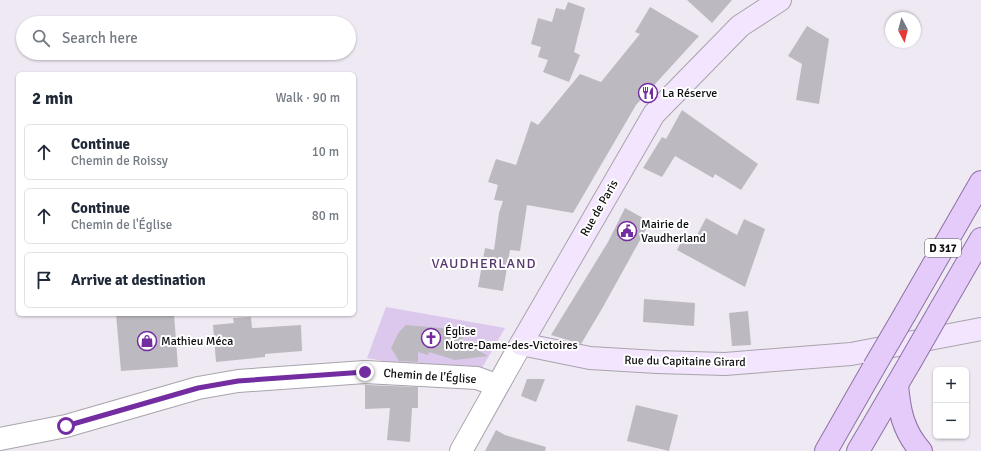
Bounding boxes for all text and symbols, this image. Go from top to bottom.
north arrow [885,12,921,48]
search box [16,16,356,60]
icon: search [30,27,52,49]
text: Search here [62,29,138,47]
restaurant icon: La Réserve [637,82,659,104]
place label: La Réserve [662,86,717,101]
text: 2 min [32,88,73,109]
text: Walk · 90 m [276,90,340,106]
text: Continue [71,135,130,153]
icon: ahead [33,141,55,163]
text: 10 m [312,144,339,160]
text: Chemin de Roissy [71,153,168,169]
street label: Rue de Paris [577,177,622,239]
text: Continue [71,199,130,217]
icon: ahead [33,205,55,227]
text: 80 m [312,208,339,224]
text: Chemin de l'Église [71,217,172,233]
place label: Mairie de Vaudherland [641,217,706,246]
public building icon: Mairie de Vaudherland [616,220,638,242]
road number: D 317 [925,239,961,257]
district label: VAUDHERLAND [431,255,537,272]
icon: arrive [33,269,55,291]
text: Arrive at destination [71,271,206,289]
place label: Église Notre-Dame-des-Victoires [445,324,578,353]
church icon: Église Notre-Dame-des-Victoires [420,327,442,349]
shop icon: Mathieu Méca [136,330,158,352]
place label: Mathieu Méca [161,334,233,349]
street label: Rue du Capitaine Girard [624,353,746,370]
route end [356,363,374,381]
street label: Chemin de l'Église [383,366,477,387]
map controls [933,367,969,439]
button: + [933,367,969,403]
button: − [933,403,969,439]
route start [57,417,75,435]

